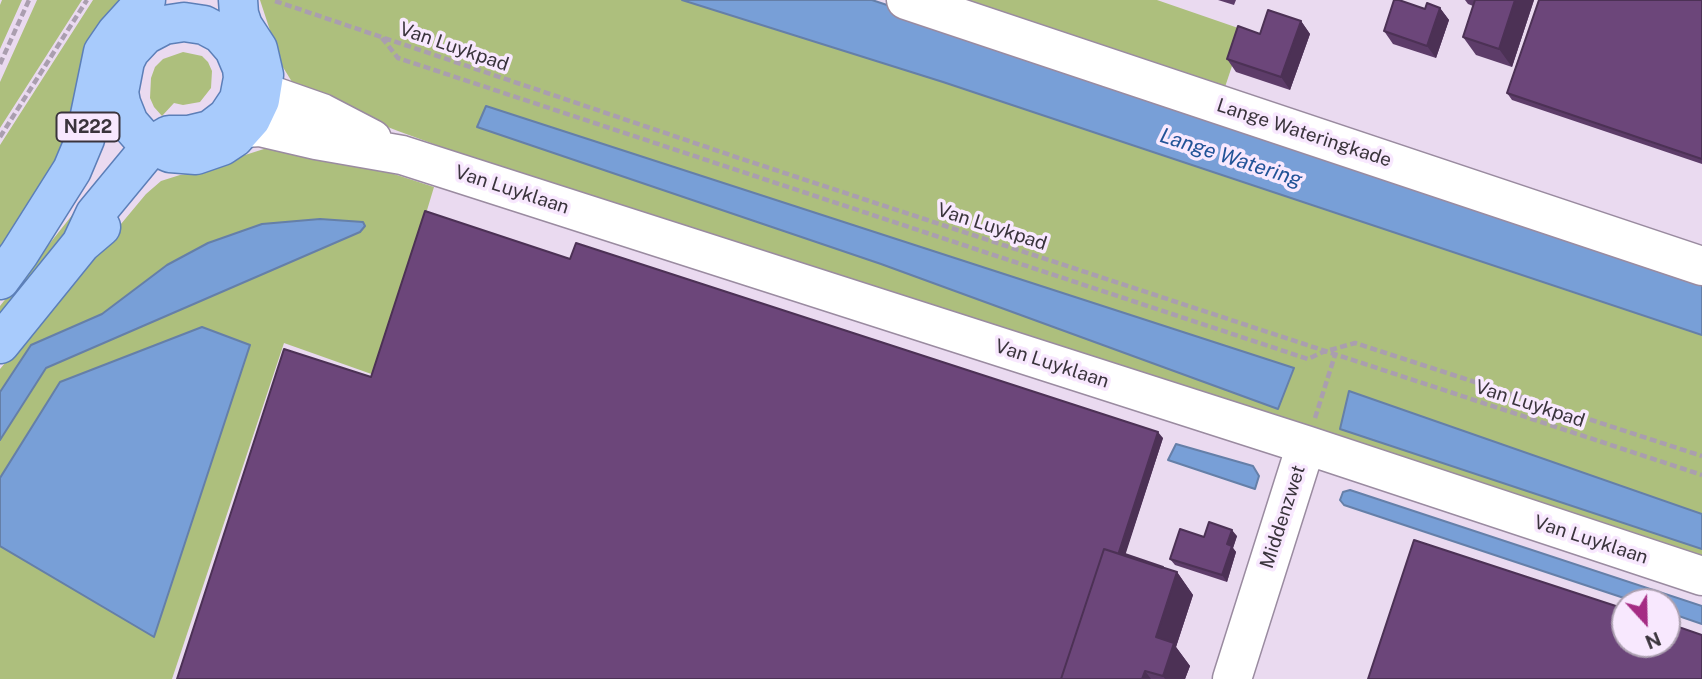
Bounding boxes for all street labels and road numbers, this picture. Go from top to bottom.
street label: Van Luykpad [396,18,512,76]
street label: Lange Wateringkade [1214,94,1394,172]
road number: N222 [56,112,119,142]
street label: Van Luyklaan [452,161,572,219]
street label: Van Luykpad [934,199,1050,255]
street label: Van Luyklaan [992,335,1112,393]
street label: Van Luykpad [1472,376,1588,432]
street label: Middenzwet [1256,462,1310,572]
street label: Van Luyklaan [1531,511,1651,569]

